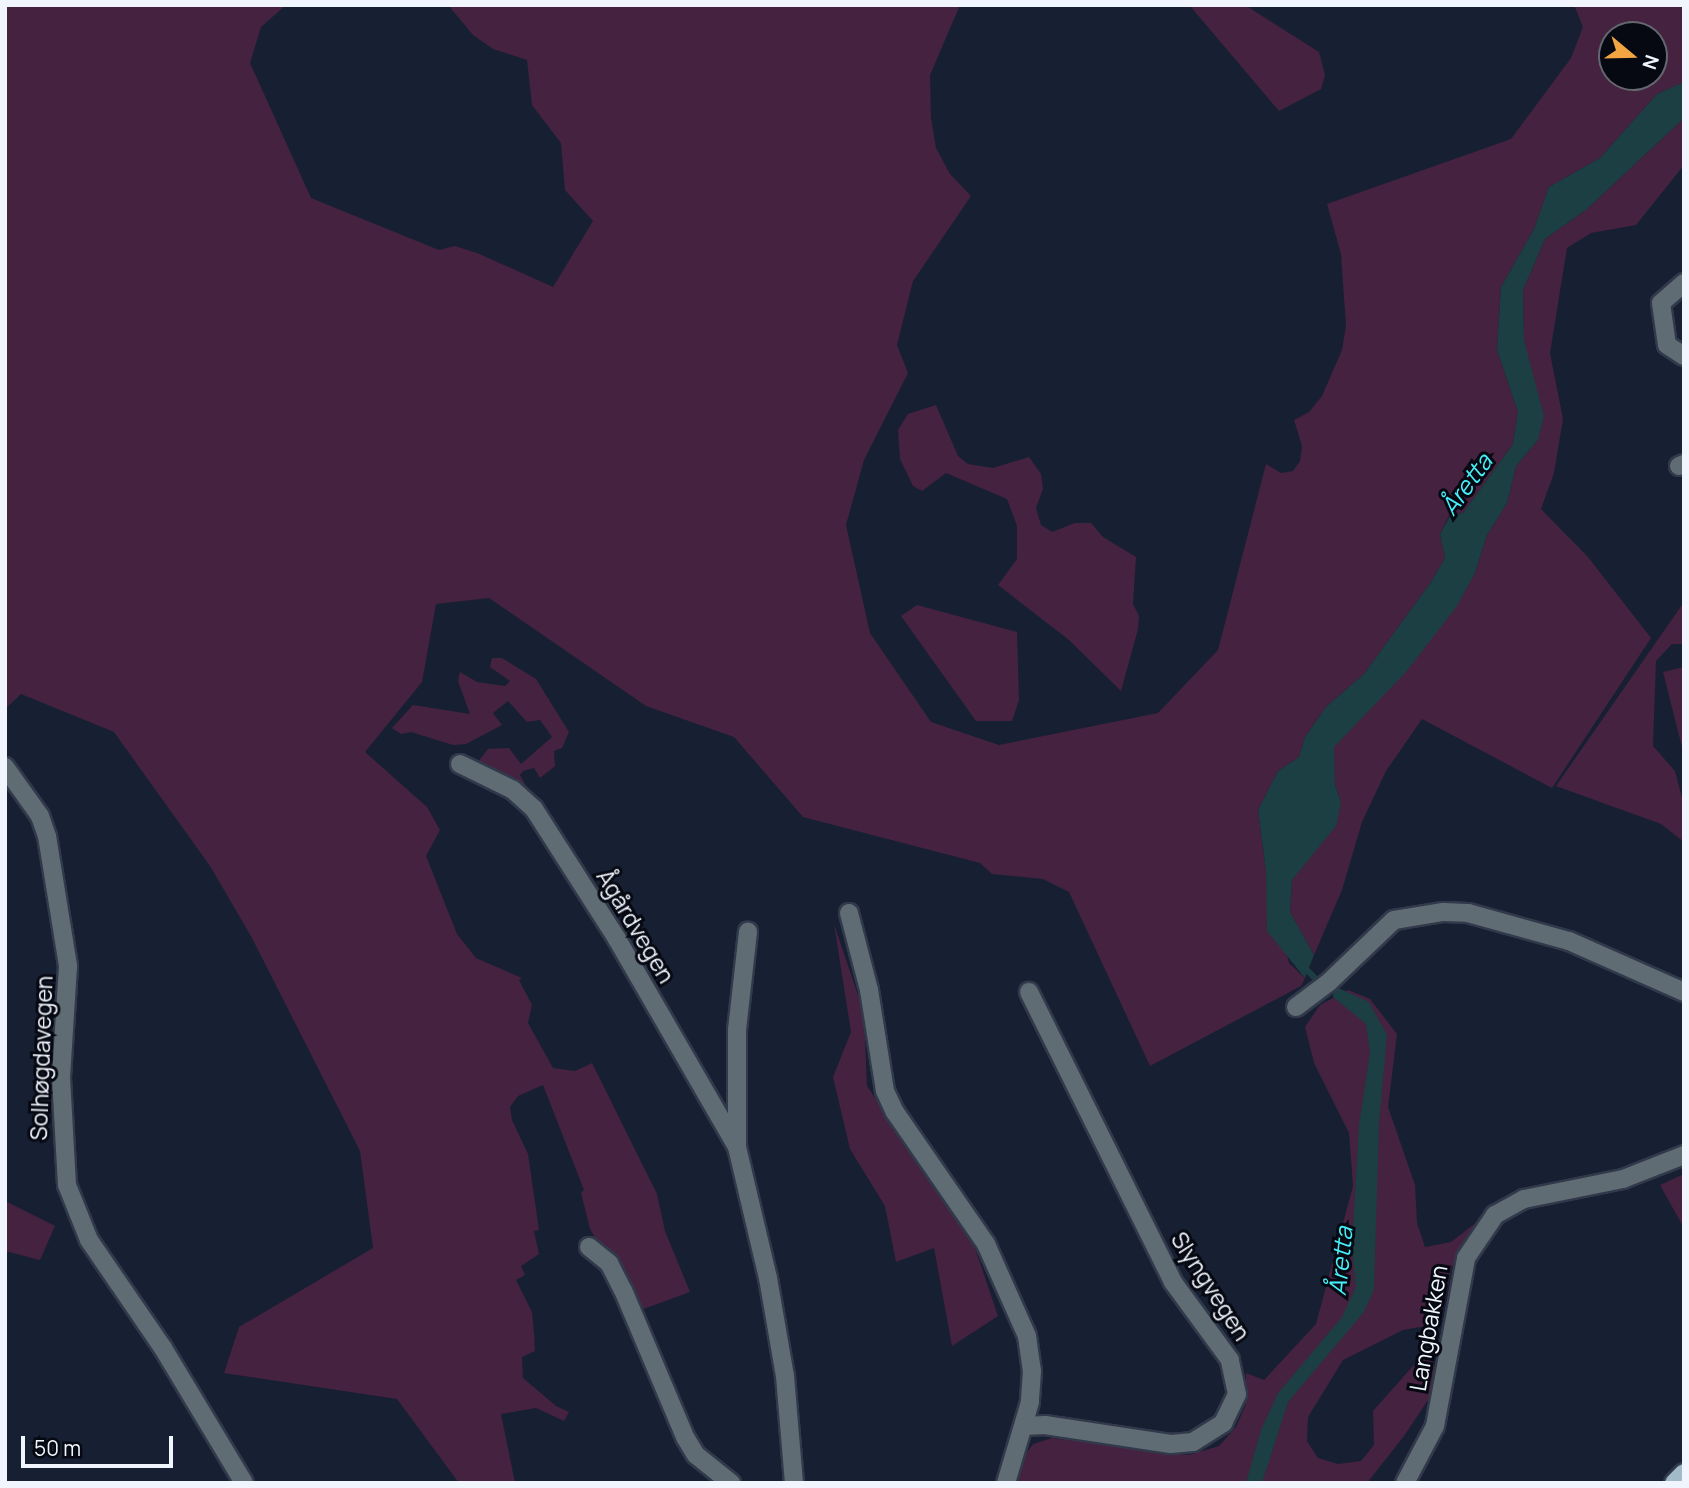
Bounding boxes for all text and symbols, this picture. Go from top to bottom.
north arrow [1598,21,1668,91]
text: N [1636,51,1665,73]
water label: Åretta [1434,448,1498,520]
street label: Ågårdvegen [591,864,681,988]
street label: Solhøgdavegen [24,975,58,1141]
water label: Åretta [1322,1225,1358,1297]
street label: Slyngvegen [1166,1226,1256,1346]
street label: Langbakken [1403,1263,1453,1393]
scale bar [24,1422,177,1466]
text: 50 m [34,1434,81,1462]

